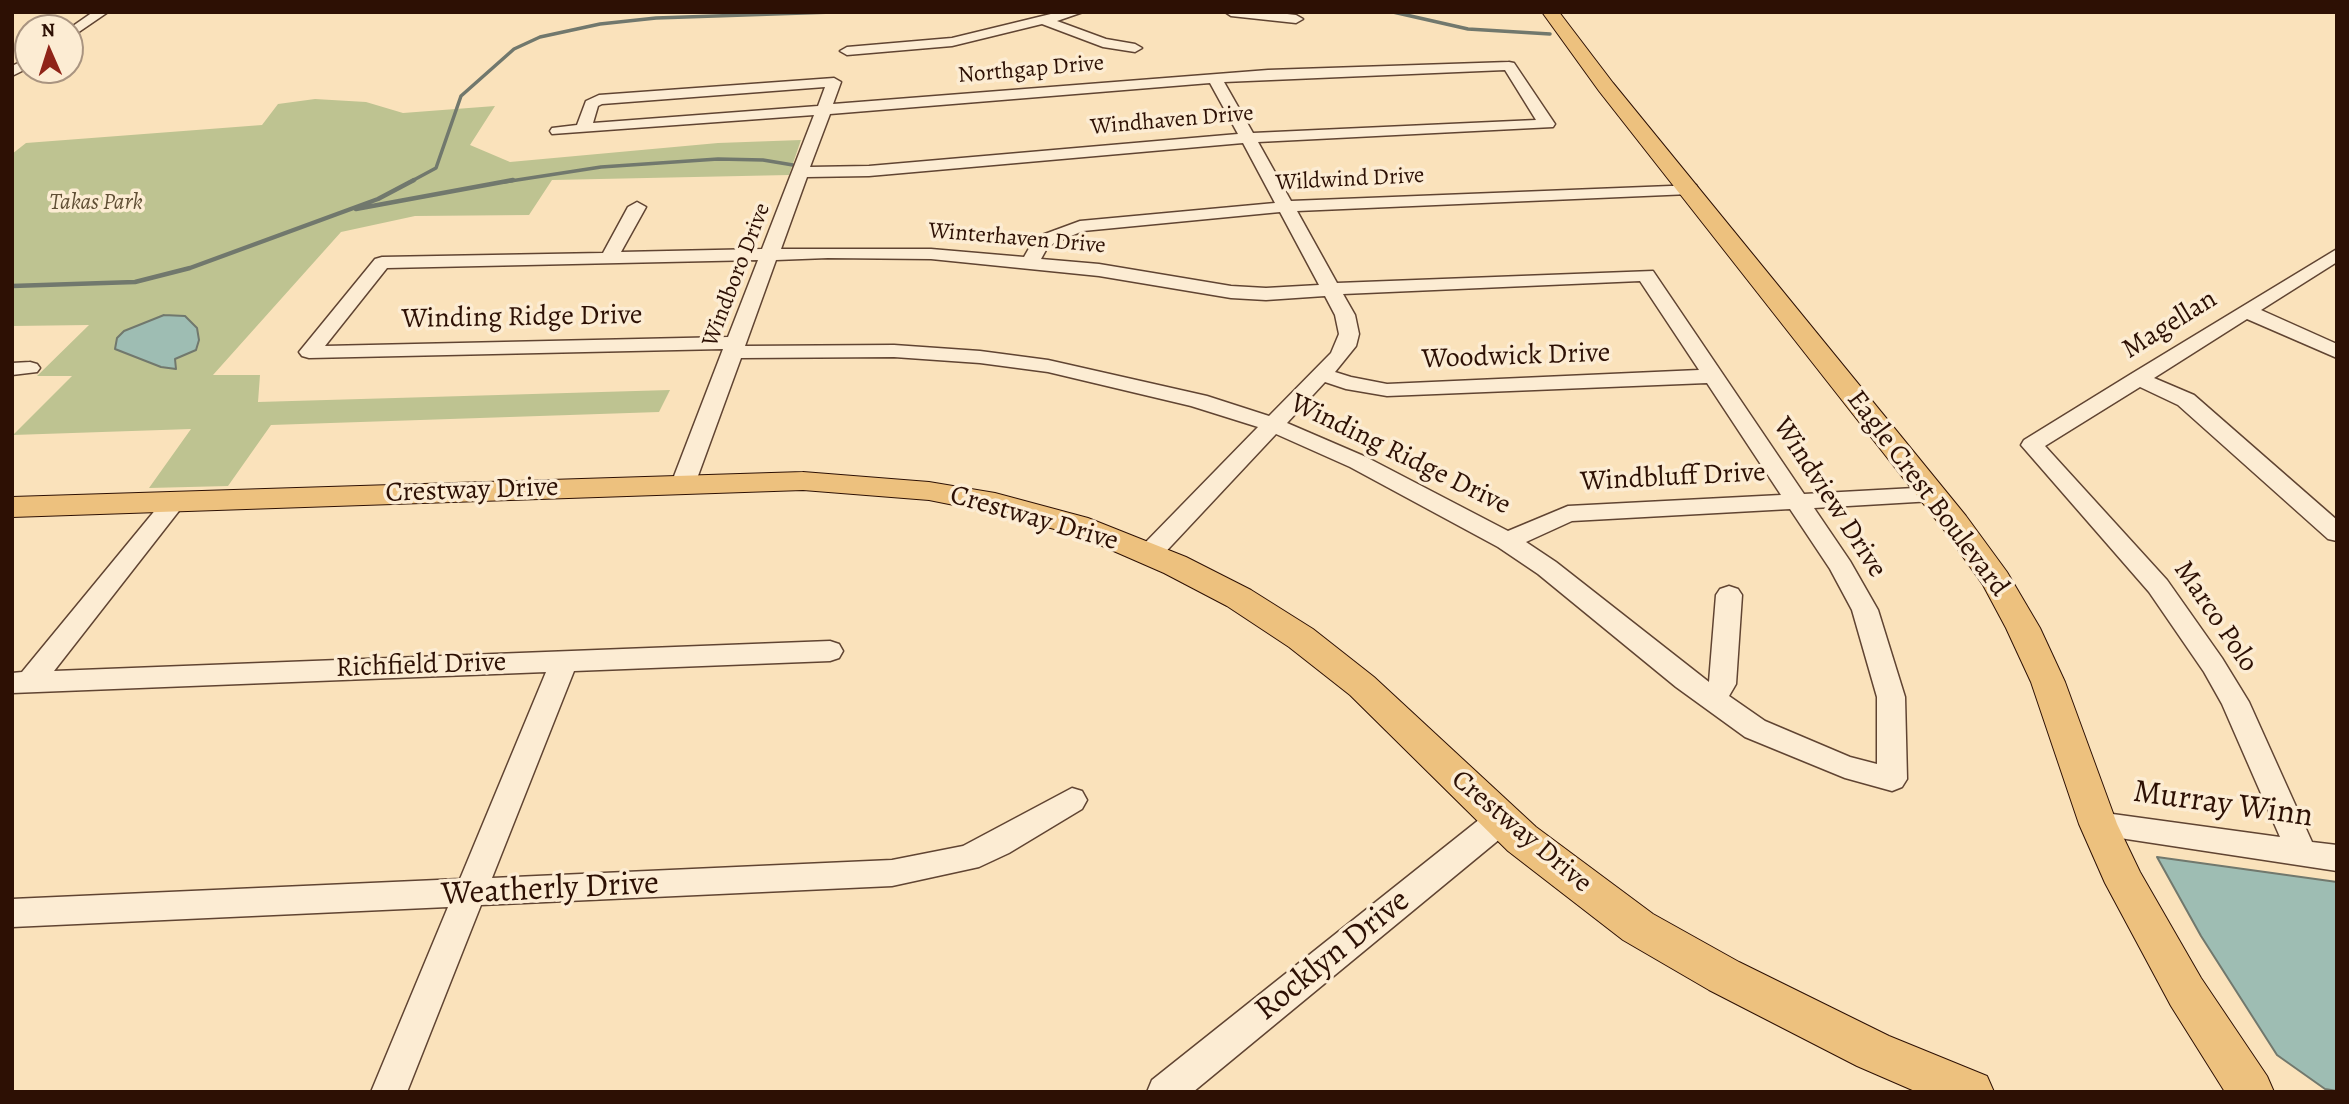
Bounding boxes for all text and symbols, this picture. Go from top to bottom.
north arrow [14,14,84,84]
text: N [40,17,56,43]
street label: Northgap Drive [957,50,1105,90]
street label: Windhaven Drive [1089,100,1255,142]
street label: Wildwind Drive [1275,162,1425,198]
park label: Takas Park [49,189,143,217]
street label: Windboro Drive [697,199,777,351]
street label: Winterhaven Drive [927,218,1107,260]
street label: Magellan [2117,283,2223,367]
street label: Winding Ridge Drive [401,299,643,337]
street label: Woodwick Drive [1421,337,1611,377]
street label: Eagle Crest Boulevard [1839,384,2015,604]
street label: Winding Ridge Drive [1284,387,1516,523]
street label: Windview Drive [1765,412,1893,584]
street label: Windbluff Drive [1579,456,1767,500]
street label: Crestway Drive [385,471,559,511]
street label: Crestway Drive [946,479,1122,559]
street label: Marco Polo [2166,555,2264,679]
street label: Richfield Drive [335,646,507,686]
street label: Crestway Drive [1444,763,1598,901]
street label: Murray Winn [2131,773,2315,837]
street label: Weatherly Drive [440,865,660,915]
street label: Rocklyn Drive [1248,882,1418,1030]

